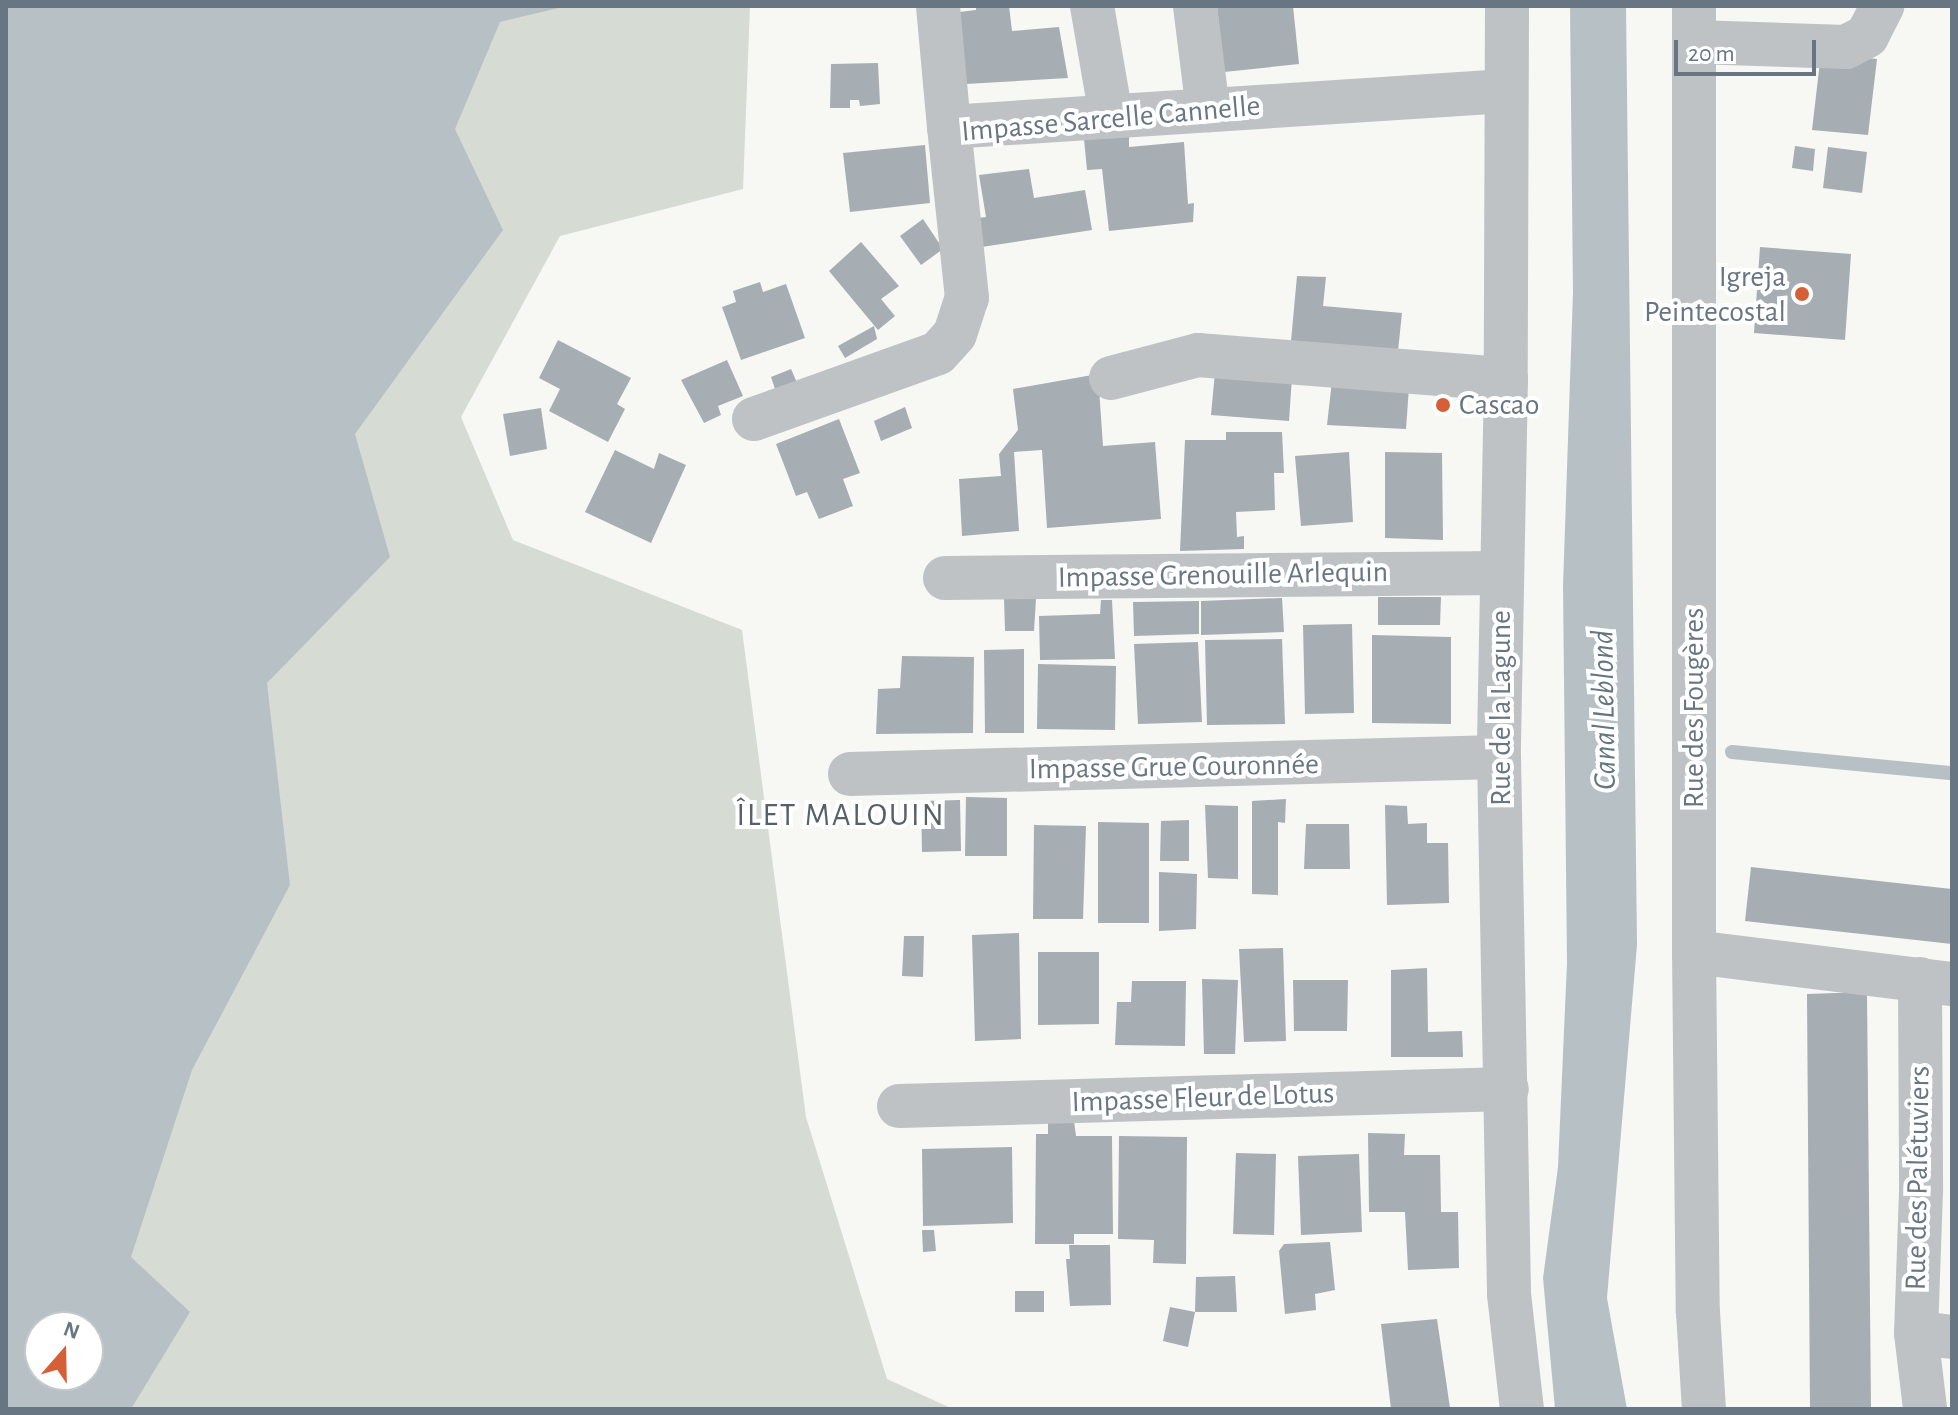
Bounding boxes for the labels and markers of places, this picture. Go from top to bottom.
place label: Igreja Peintecostal [1644,259,1786,330]
marker: Igreja Peintecostal [1793,285,1811,303]
place label: Cascao [1459,387,1539,423]
marker: Cascao [1434,396,1452,414]

